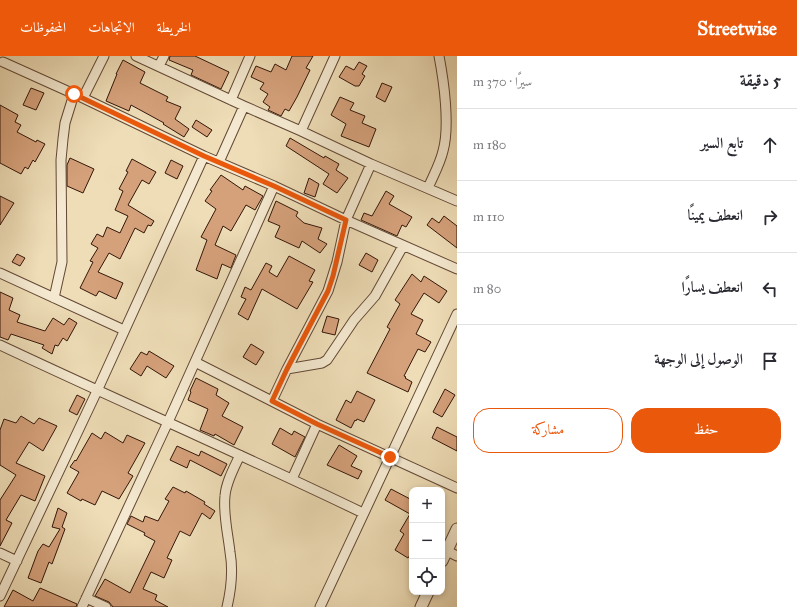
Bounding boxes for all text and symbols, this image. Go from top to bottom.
text: Streetwise [697,17,777,40]
text: المحفوظات [20,19,66,36]
text: الاتجاهات [88,19,135,36]
text: الخريطة [157,19,191,36]
text: 5 دقيقة [740,70,781,91]
text: سيرًا · 370 m [473,74,532,90]
route start [65,85,83,103]
text: تابع السير [701,134,743,152]
icon: ahead [759,134,781,156]
text: 180 m [473,137,506,153]
text: انعطف يمينًا [688,206,743,224]
icon: right [759,206,781,228]
text: 110 m [473,209,505,225]
text: انعطف يسارًا [681,278,743,296]
icon: left [759,278,781,300]
text: 80 m [473,281,501,297]
text: الوصول إلى الوجهة [654,350,743,368]
icon: arrive [759,350,781,372]
button: مشاركة [473,408,623,453]
button: حفظ [631,408,781,453]
route end [381,448,399,466]
map controls [409,487,445,595]
button: + [409,487,445,523]
button: − [409,523,445,559]
button: locate [409,559,445,595]

